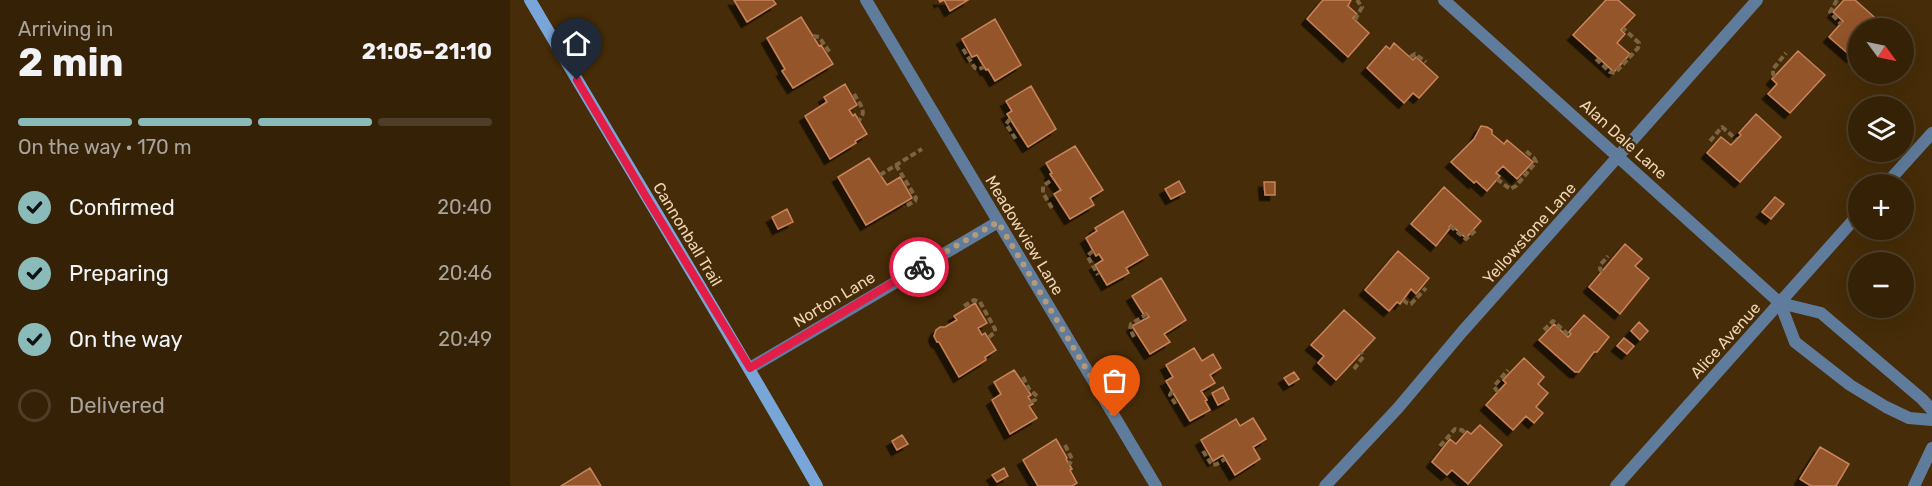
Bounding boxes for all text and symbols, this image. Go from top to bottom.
text: Arriving in [18,17,113,41]
pin [551,18,602,80]
north arrow [1848,18,1914,84]
map controls [1848,18,1914,318]
icon: home [560,27,593,60]
text: 21:05–21:10 [362,38,492,65]
text: 2 min [18,40,124,86]
street label: Alan Dale Lane [1576,95,1671,183]
button: layers [1848,96,1914,162]
text: On the way · 170 m [18,135,191,159]
street label: Meadowview Lane [981,172,1068,299]
button: + [1848,174,1914,240]
street label: Cannonball Trail [649,179,726,290]
street label: Yellowstone Lane [1479,179,1580,288]
icon: check [18,191,51,224]
text: Confirmed [69,194,175,221]
text: 20:40 [437,195,492,219]
courier [889,237,949,297]
icon: bike [903,251,936,284]
button: − [1848,252,1914,318]
icon: check [18,257,51,290]
text: Preparing [69,260,169,287]
text: 20:46 [438,261,492,285]
street label: Norton Lane [790,268,879,331]
street label: Alice Avenue [1686,298,1765,382]
icon: check [18,323,51,356]
text: On the way [69,326,183,353]
text: 20:49 [438,327,492,351]
pin [1089,355,1140,417]
icon: bag [1098,364,1131,397]
text: Delivered [69,392,165,419]

